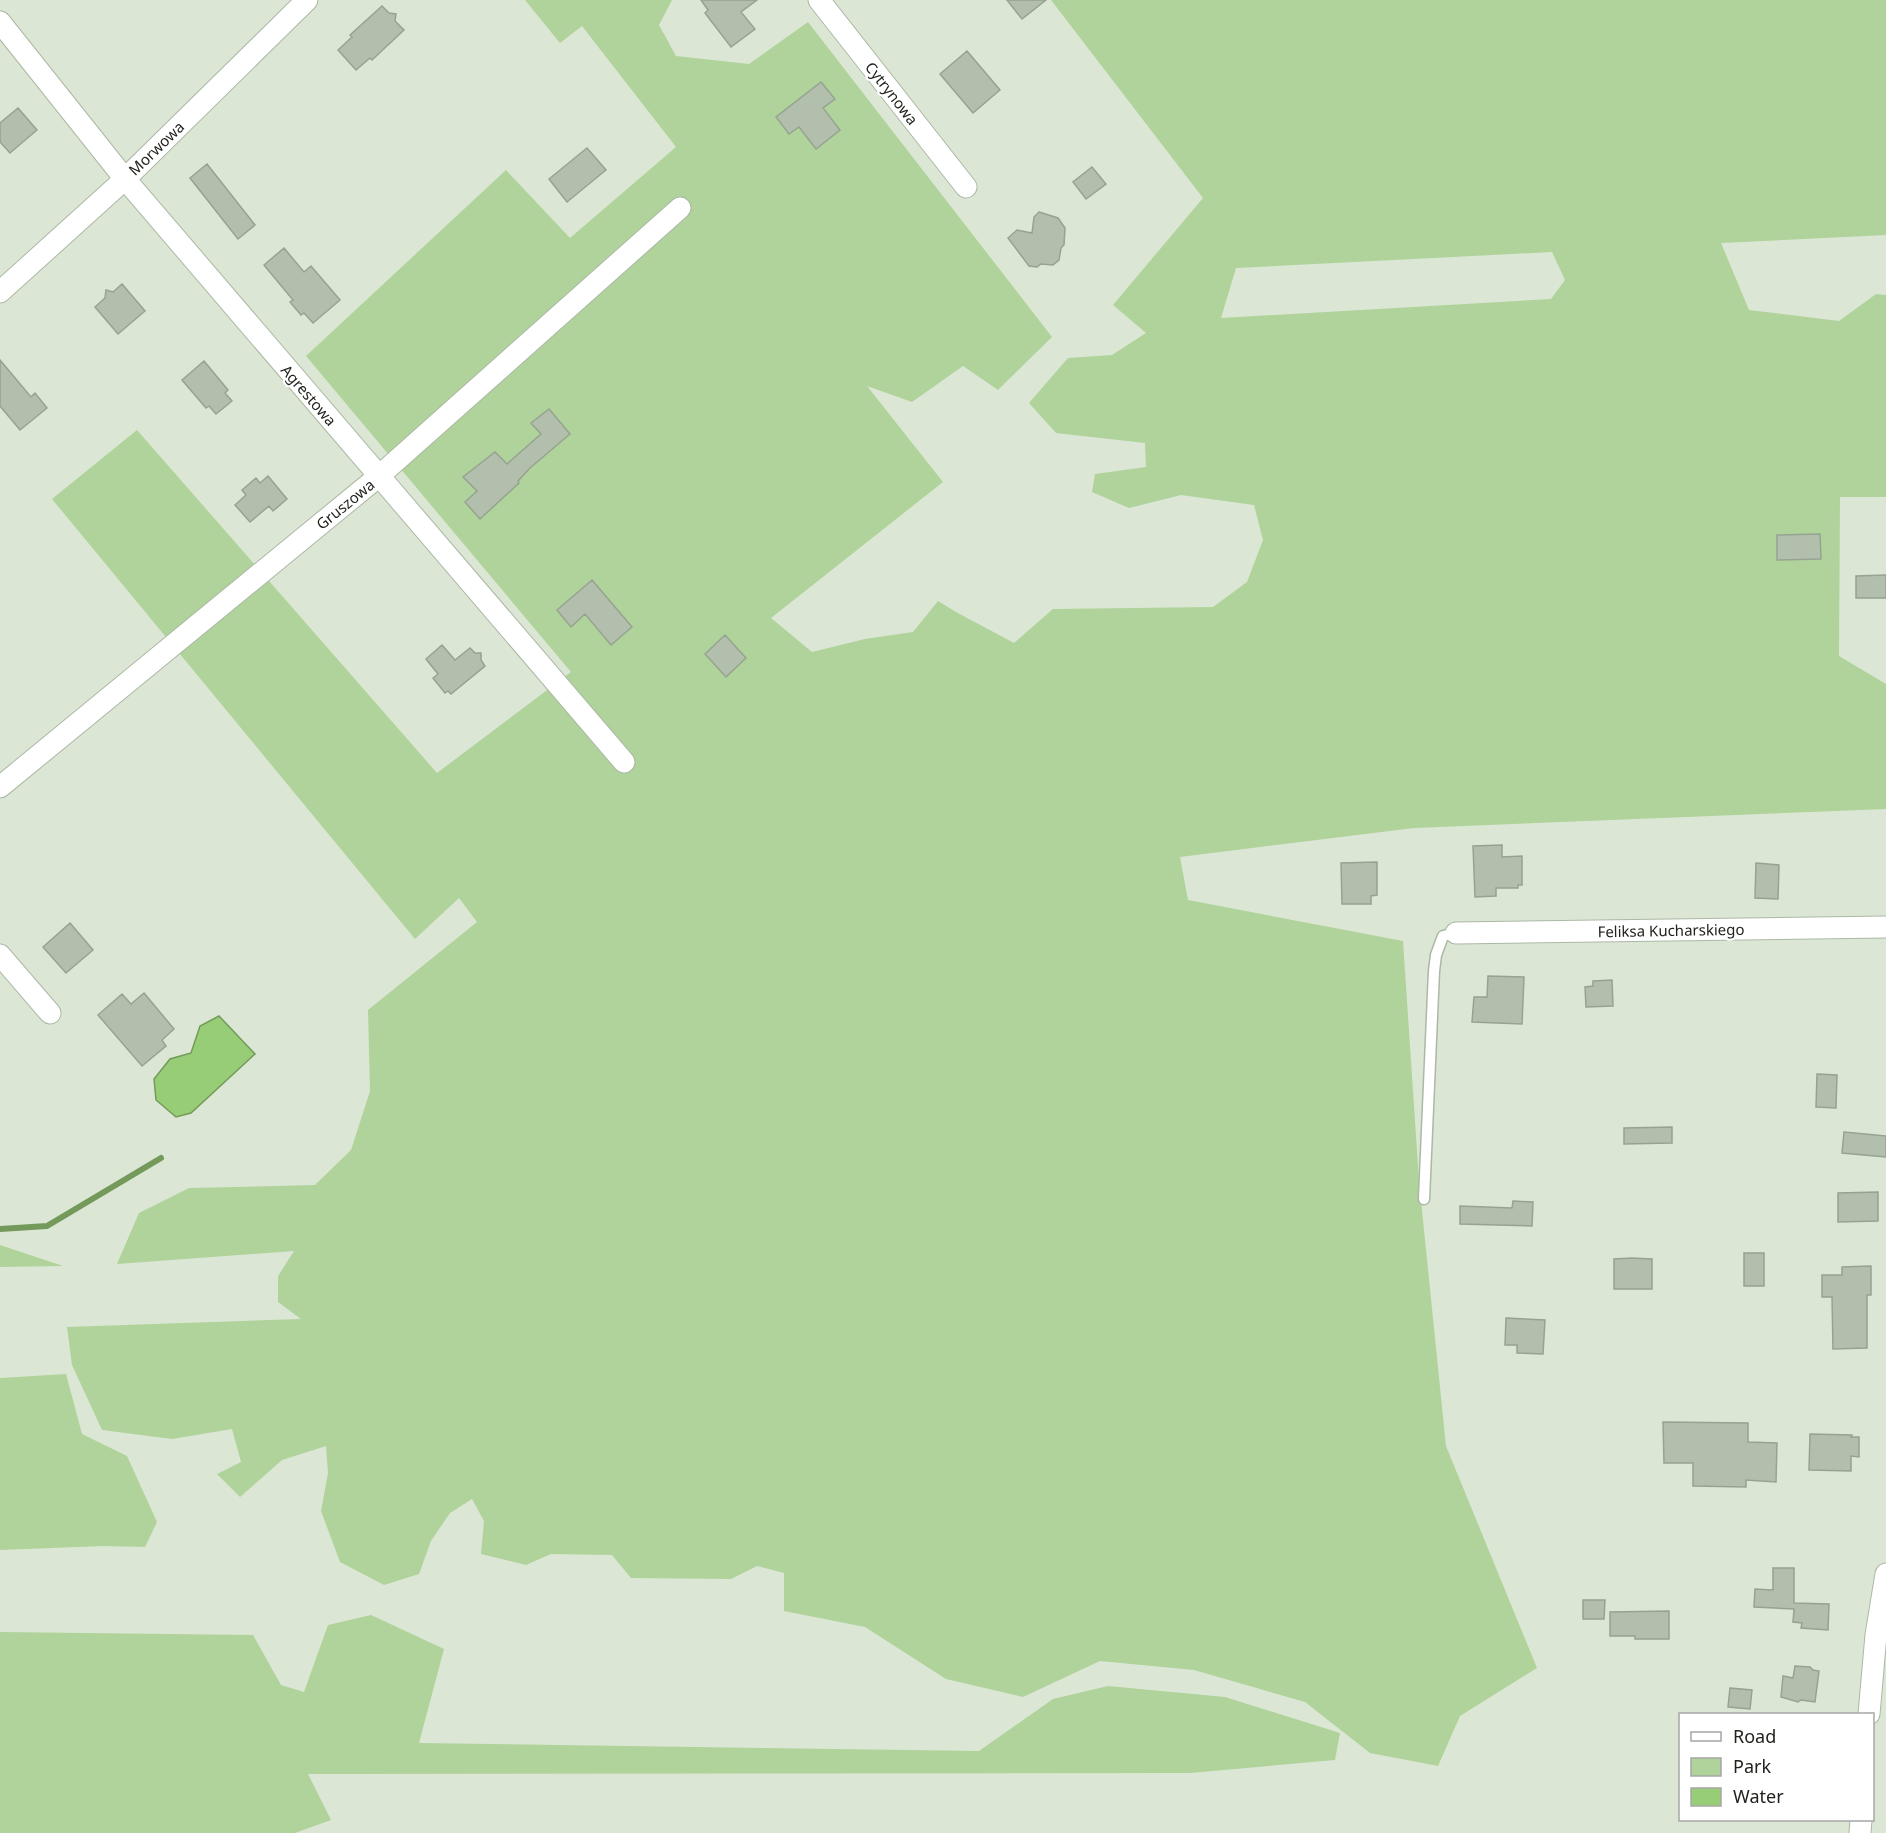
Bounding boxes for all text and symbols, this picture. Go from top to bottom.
street label: Cytrynowa [861,57,923,129]
street label: Morwowa [124,117,188,179]
street label: Agrestowa [277,360,341,430]
street label: Gruszowa [312,474,378,534]
street label: Feliksa Kucharskiego [1597,919,1745,941]
legend [1679,1713,1874,1821]
text: Road [1733,1724,1776,1748]
text: Park [1733,1754,1771,1778]
text: Water [1733,1784,1784,1808]

